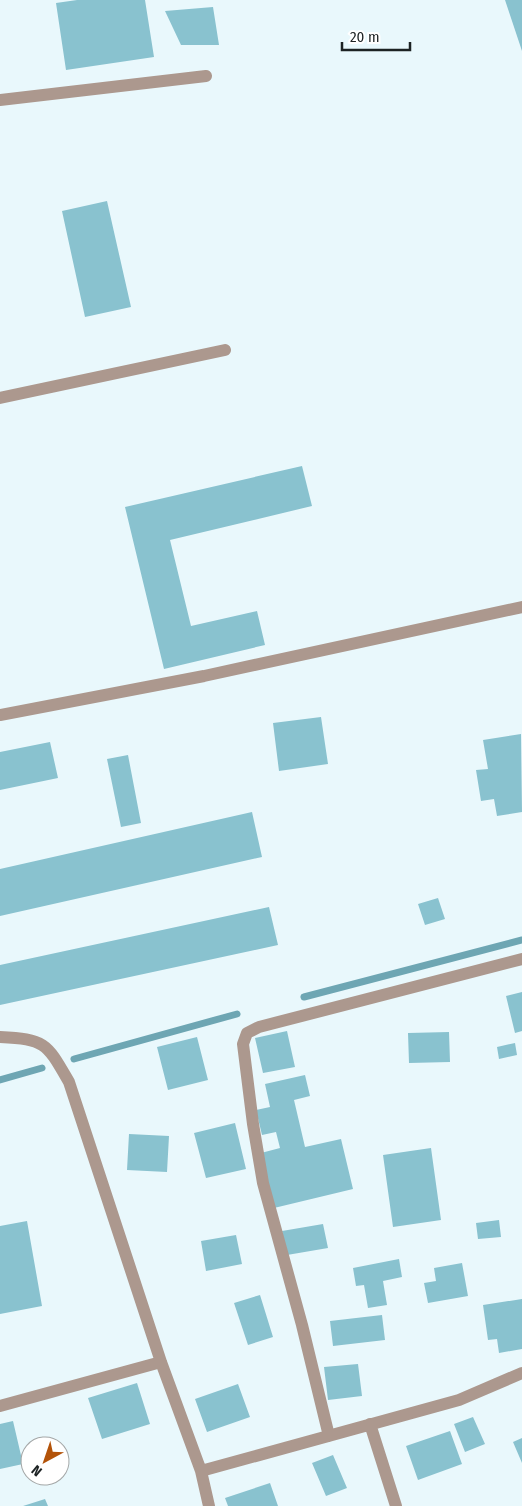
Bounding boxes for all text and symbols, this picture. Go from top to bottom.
scale bar [342,20,410,52]
text: 20 m [350,28,380,46]
north arrow [20,1436,70,1486]
text: N [28,1461,46,1480]

